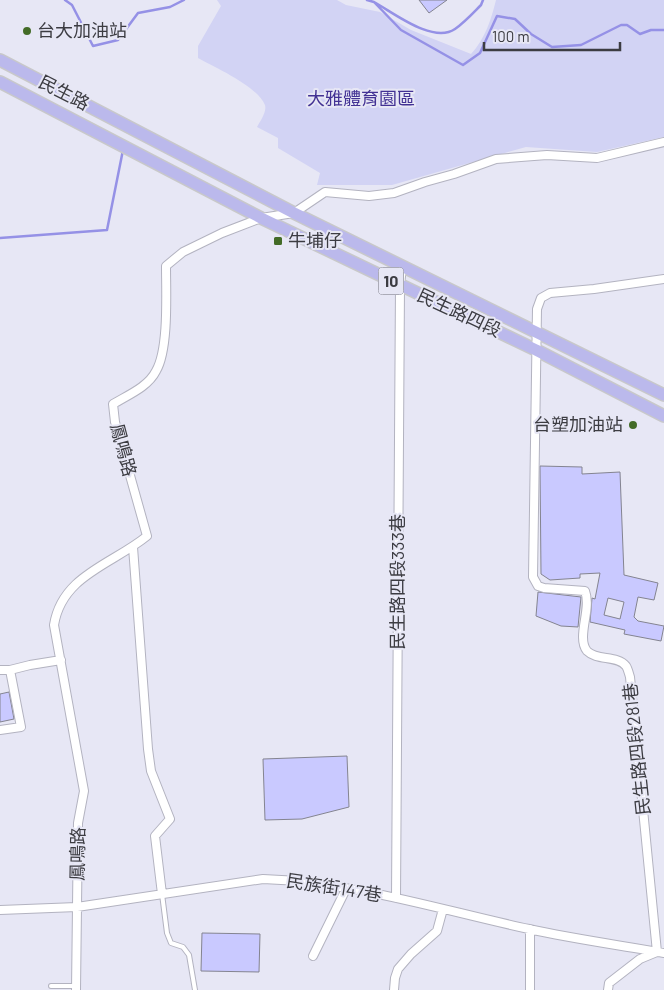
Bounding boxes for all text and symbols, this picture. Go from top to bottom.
place label: 台大加油站 [37,19,127,41]
scale bar [484,20,620,52]
marker: 台大加油站 [21,25,33,37]
text: 100 m [492,27,530,45]
street label: 民生路 [35,70,94,114]
park label: 大雅體育園區 [307,87,415,109]
place label: 牛埔仔 [288,229,342,251]
marker: 牛埔仔 [272,235,284,247]
road number: 10 [378,268,404,294]
street label: 民生路四段 [414,283,505,341]
place label: 台塑加油站 [533,413,623,435]
marker: 台塑加油站 [627,419,639,431]
street label: 鳳鳴路 [106,421,142,479]
street label: 民生路四段333巷 [386,514,408,650]
street label: 民生路四段281巷 [618,682,654,816]
street label: 鳳鳴路 [66,827,88,881]
street label: 民族街147巷 [285,869,383,905]

